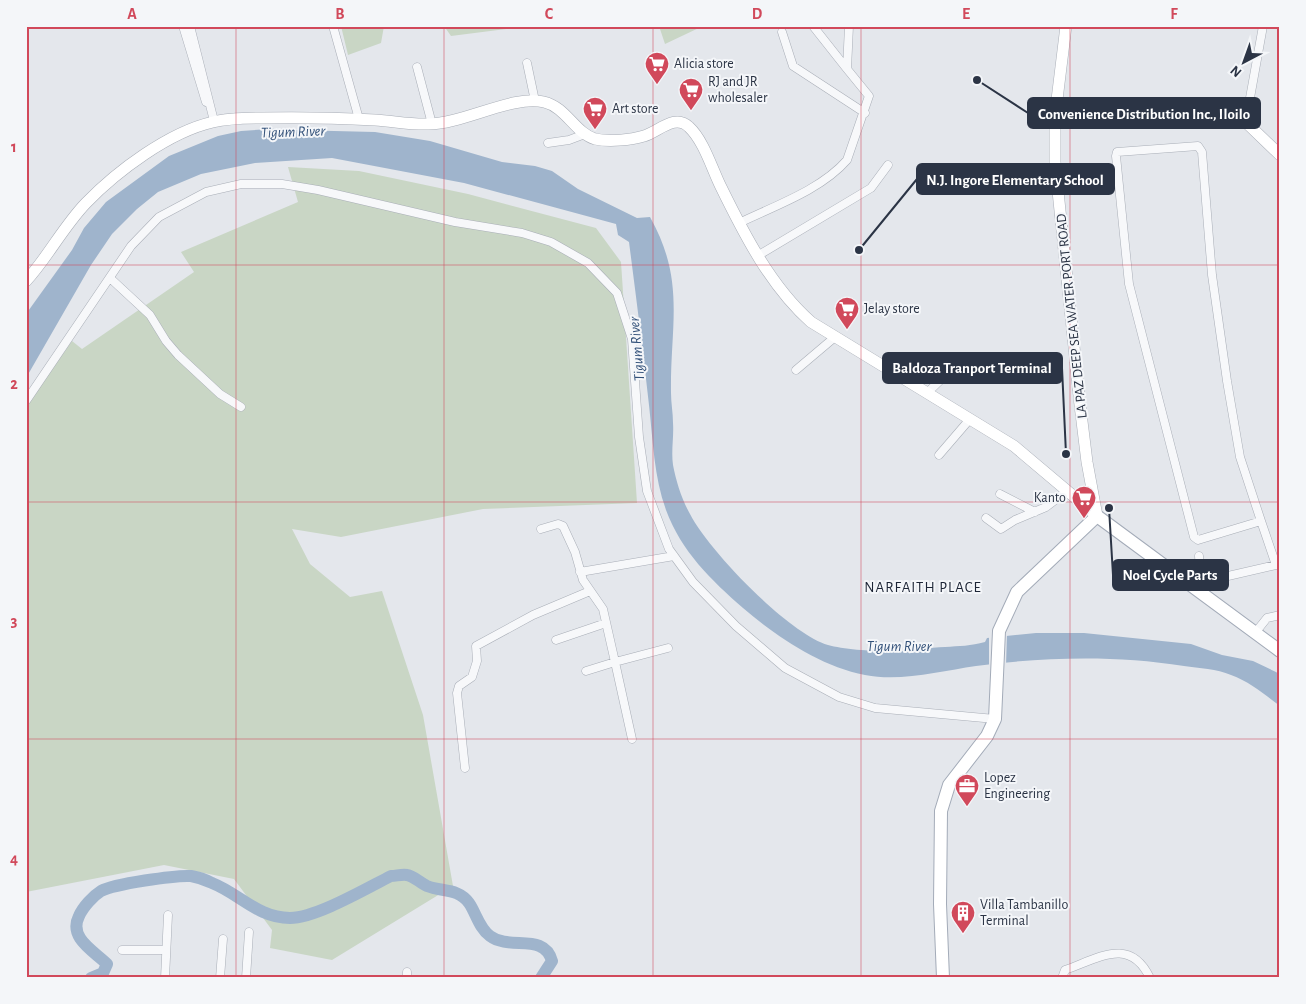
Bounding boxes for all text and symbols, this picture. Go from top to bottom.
text: A [127,6,137,22]
text: B [335,6,345,22]
text: C [545,6,554,22]
text: D [752,6,763,22]
text: E [962,6,970,22]
text: F [1170,6,1178,22]
north arrow [1218,38,1268,88]
supermarket icon: Alicia store [644,51,670,85]
place label: Alicia store [674,57,734,71]
text: N [1228,63,1244,80]
place label: RJ and JR wholesaler [708,75,768,105]
supermarket icon: RJ and JR wholesaler [678,77,704,111]
supermarket icon: Art store [582,96,608,130]
callout: Convenience Distribution Inc., Iloilo [1028,98,1260,128]
place label: Art store [612,102,658,116]
text: Convenience Distribution Inc., Iloilo [1038,107,1250,122]
water label: Tigum River [260,123,327,141]
text: 1 [11,139,17,155]
callout: N.J. Ingore Elementary School [917,164,1114,194]
text: N.J. Ingore Elementary School [926,173,1104,188]
street label: LA PAZ DEEP SEA WATER PORT ROAD [1054,213,1090,419]
supermarket icon: Jelay store [834,296,860,330]
place label: Jelay store [864,302,920,316]
water label: Tigum River [627,315,647,382]
callout: Baldoza Tranport Terminal [883,353,1062,383]
text: Baldoza Tranport Terminal [892,361,1052,376]
text: 2 [10,376,18,392]
supermarket icon: Kanto [1071,485,1097,519]
place label: Kanto [1034,491,1066,505]
callout: Noel Cycle Parts [1113,560,1228,590]
text: Noel Cycle Parts [1122,568,1218,583]
district label: NARFAITH PLACE [864,580,982,595]
text: 3 [11,613,18,629]
water label: Tigum River [867,639,932,654]
place label: Lopez Engineering [984,771,1050,801]
office icon: Lopez Engineering [954,773,980,807]
text: 4 [10,851,18,867]
place label: Villa Tambanillo Terminal [980,898,1068,928]
building icon: Villa Tambanillo Terminal [950,900,976,934]

